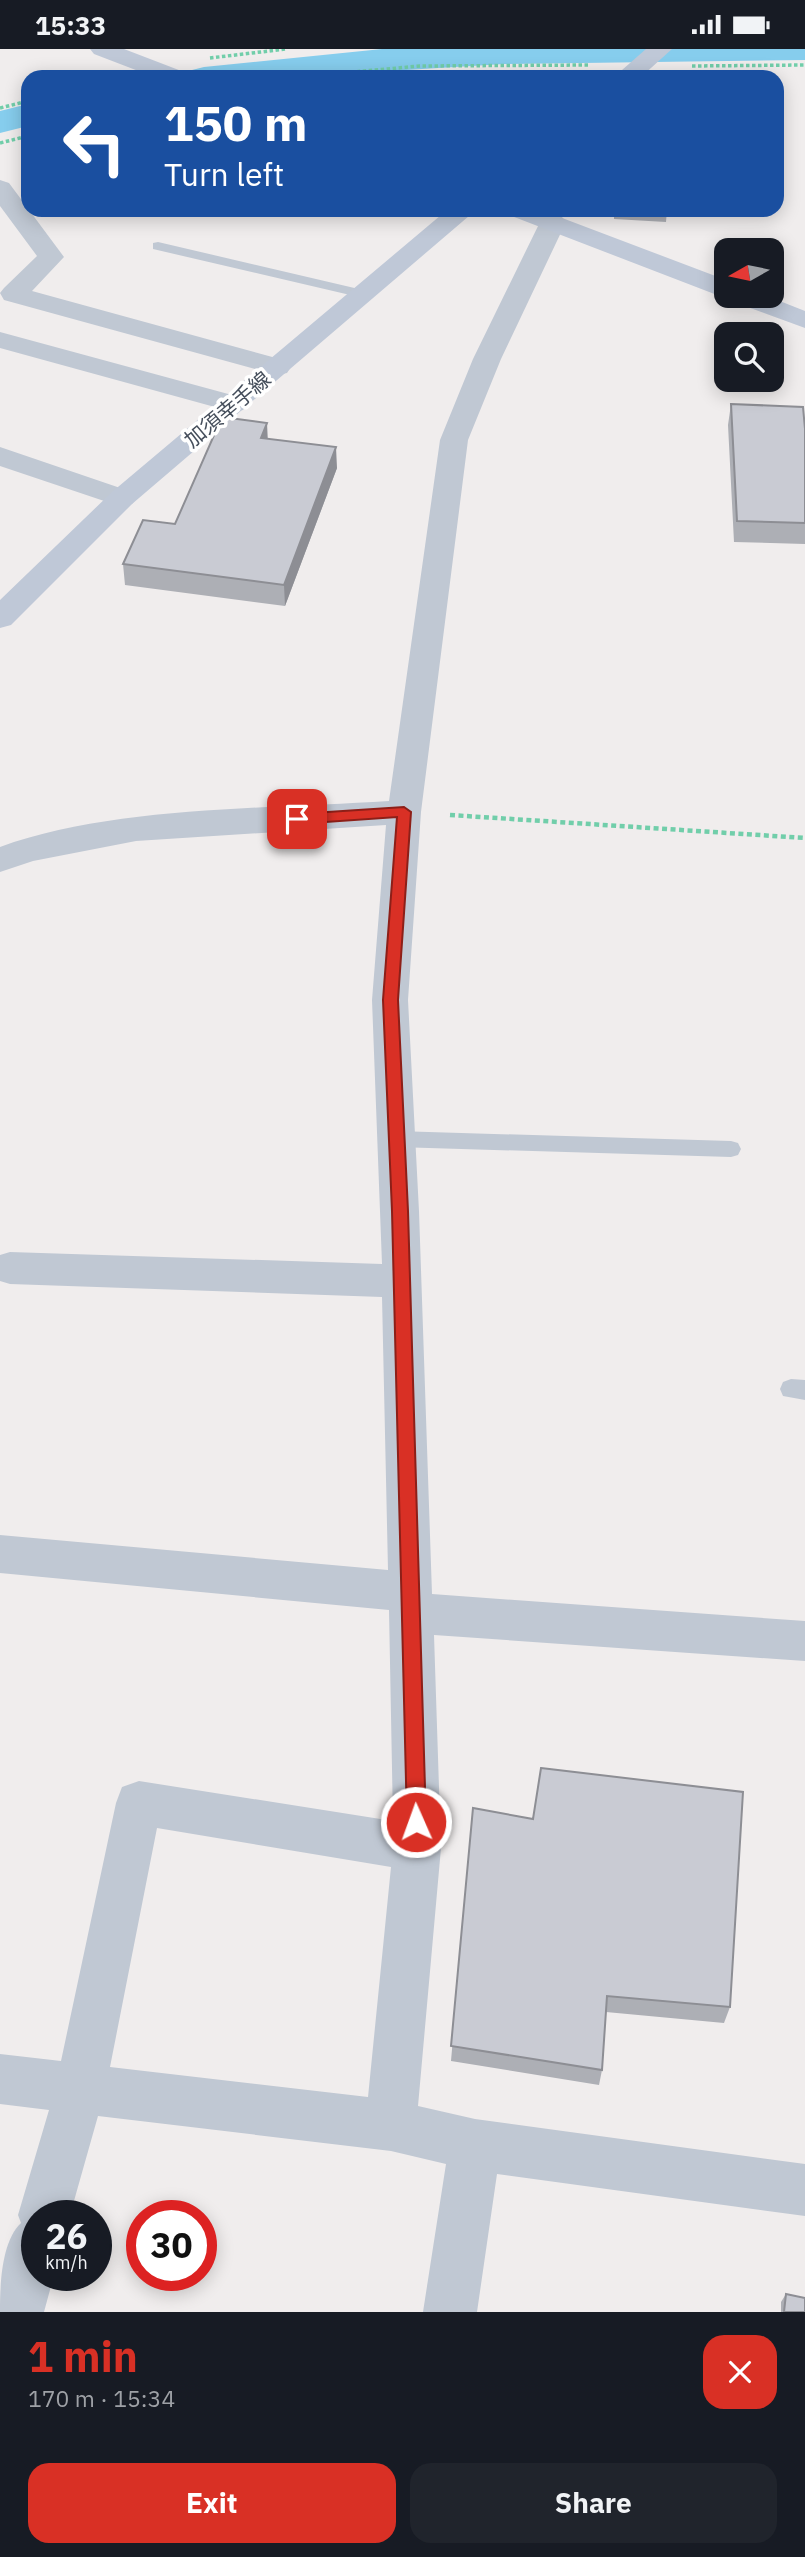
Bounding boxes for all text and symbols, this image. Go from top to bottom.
text: 15:33 [35,8,106,42]
text: 150 m [164,91,308,154]
icon: left [49,98,140,189]
text: Turn left [164,153,284,195]
north arrow [714,238,784,308]
map controls [714,238,784,392]
button: search [714,322,784,392]
street label: 加須幸手線 [178,365,276,453]
pin [267,789,327,849]
icon: arrive [278,800,316,838]
position arrow [379,1785,453,1859]
speed limit sign: 30 [126,2200,217,2291]
text: 26 [45,2213,88,2259]
text: km/h [45,2251,88,2274]
text: 1 min [28,2329,138,2384]
button: close [703,2335,777,2409]
text: 170 m · 15:34 [28,2383,175,2413]
button: Exit [28,2463,396,2543]
button: Share [410,2463,777,2543]

